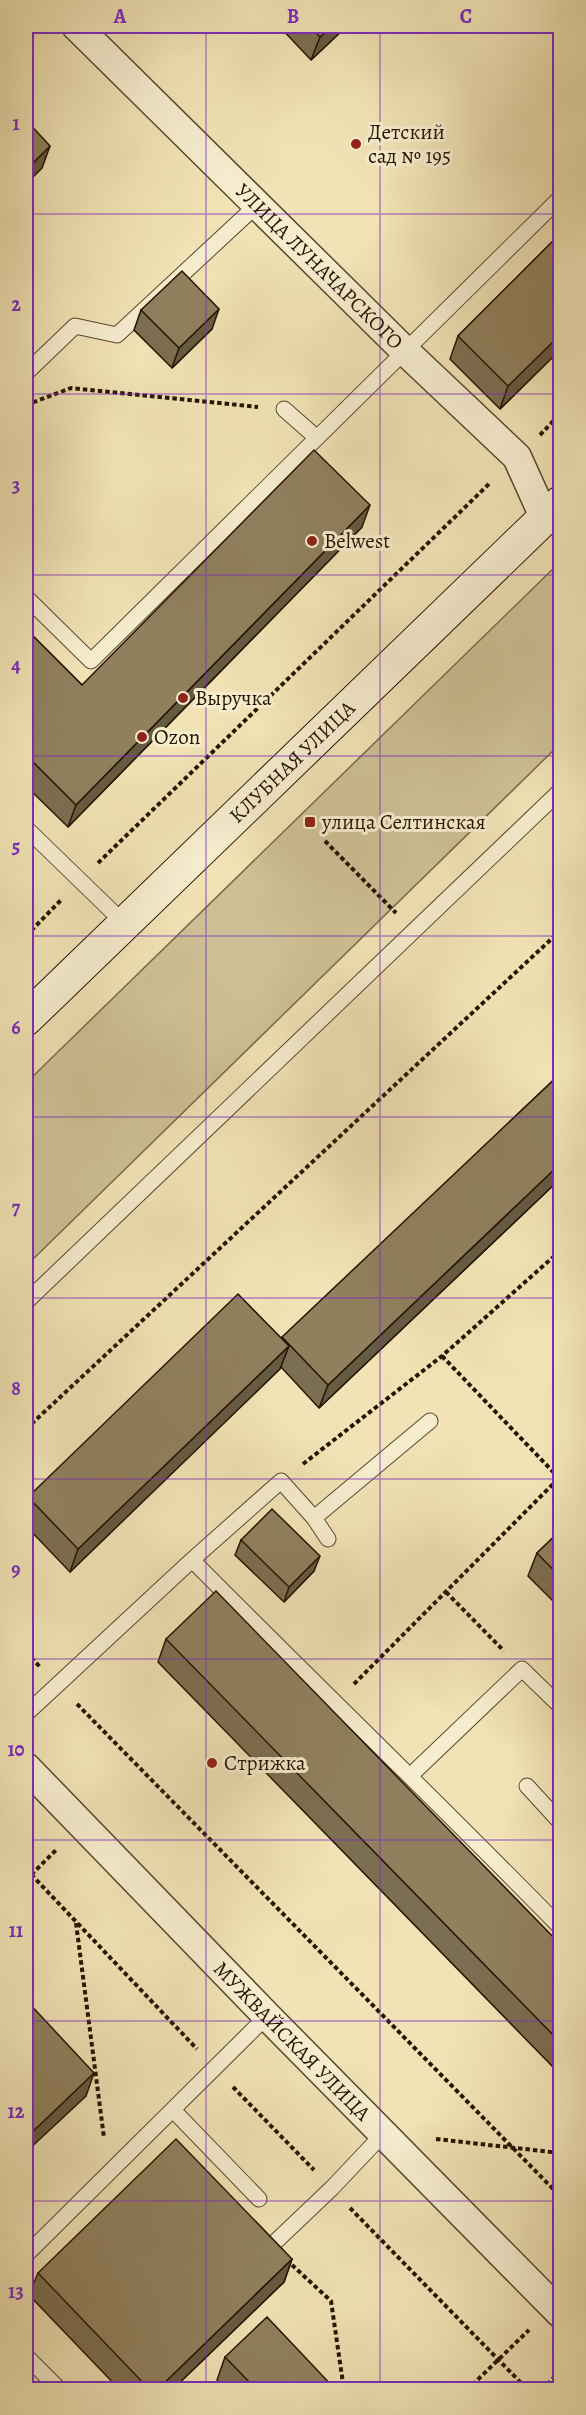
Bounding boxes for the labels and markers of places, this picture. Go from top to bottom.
place label: Детский сад № 195 [368,118,451,170]
marker: Детский сад № 195 [349,137,363,151]
place label: Belwest [324,527,390,555]
marker: Belwest [305,534,319,548]
place label: Выручка [195,684,272,712]
marker: Выручка [176,691,190,705]
place label: Ozon [154,723,200,751]
marker: Ozon [135,730,149,744]
place label: улица Селтинская [321,808,486,836]
marker: улица Селтинская [303,815,317,829]
place label: Стрижка [224,1749,306,1777]
marker: Стрижка [205,1756,219,1770]

